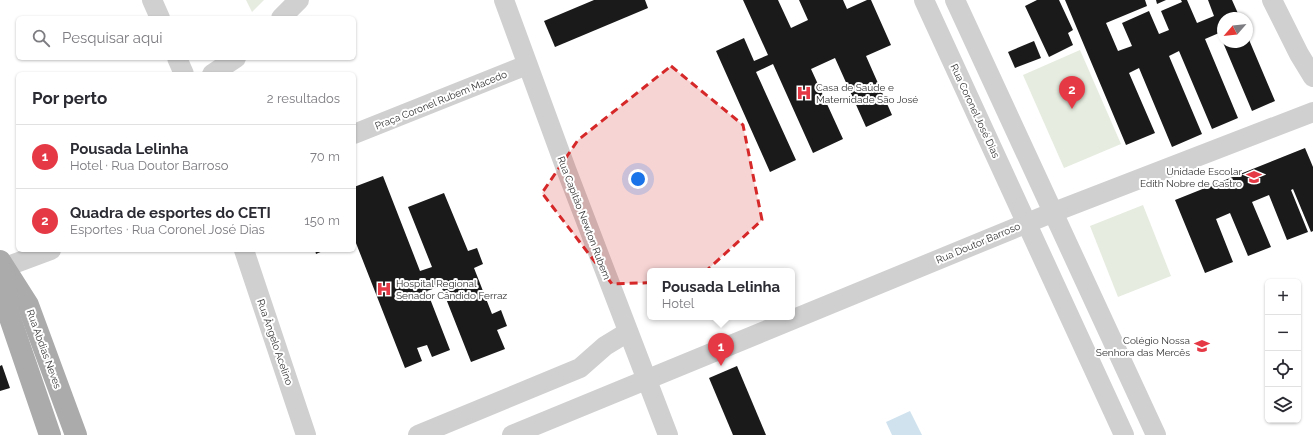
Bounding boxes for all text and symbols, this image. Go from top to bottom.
north arrow [1217,12,1253,48]
search box [16,16,356,60]
icon: search [30,27,52,49]
text: Pesquisar aqui [62,29,162,47]
street label: Rua Coronel José Dias [948,62,1002,160]
street label: Praça Coronel Rubem Macedo [373,68,509,132]
pin: 2 [1059,76,1085,109]
place label: Casa de Saúde e Maternidade São José [816,82,918,105]
hospital icon: Casa de Saúde e Maternidade São José [795,84,813,102]
text: Por perto [32,88,107,108]
text: 2 resultados [267,91,340,106]
text: Pousada Lelinha [70,140,188,158]
text: 1 [42,149,48,164]
text: 70 m [310,149,340,164]
street label: Rua Capitão Newton Rubem [555,155,613,281]
text: Hotel · Rua Doutor Barroso [70,158,228,173]
place label: Unidade Escolar Edith Nobre de Castro [1140,166,1242,189]
school or university icon: Unidade Escolar Edith Nobre de Castro [1245,168,1263,186]
your location [628,169,648,189]
text: Quadra de esportes do CETI [70,204,271,222]
text: 2 [41,213,49,228]
text: 150 m [304,213,340,228]
street label: Rua Doutor Barroso [934,220,1022,266]
text: Esportes · Rua Coronel José Dias [70,222,265,237]
popup [647,268,795,320]
place label: Hospital Regional Senador Cândido Ferraz [396,278,507,301]
text: Pousada Lelinha [662,278,780,296]
map controls [1265,279,1301,423]
button: + [1265,279,1301,315]
hospital icon: Hospital Regional Senador Cândido Ferraz [375,280,393,298]
text: Hotel [662,296,694,311]
street label: Rua Ângelo Acelino [255,298,295,386]
street label: Rua Abdias Neves [25,308,63,390]
button: − [1265,315,1301,351]
pin: 1 [708,333,734,366]
place label: Colégio Nossa Senhora das Mercês [1096,335,1190,358]
school or university icon: Colégio Nossa Senhora das Mercês [1193,337,1211,355]
button: locate [1265,351,1301,387]
button: layers [1265,387,1301,423]

